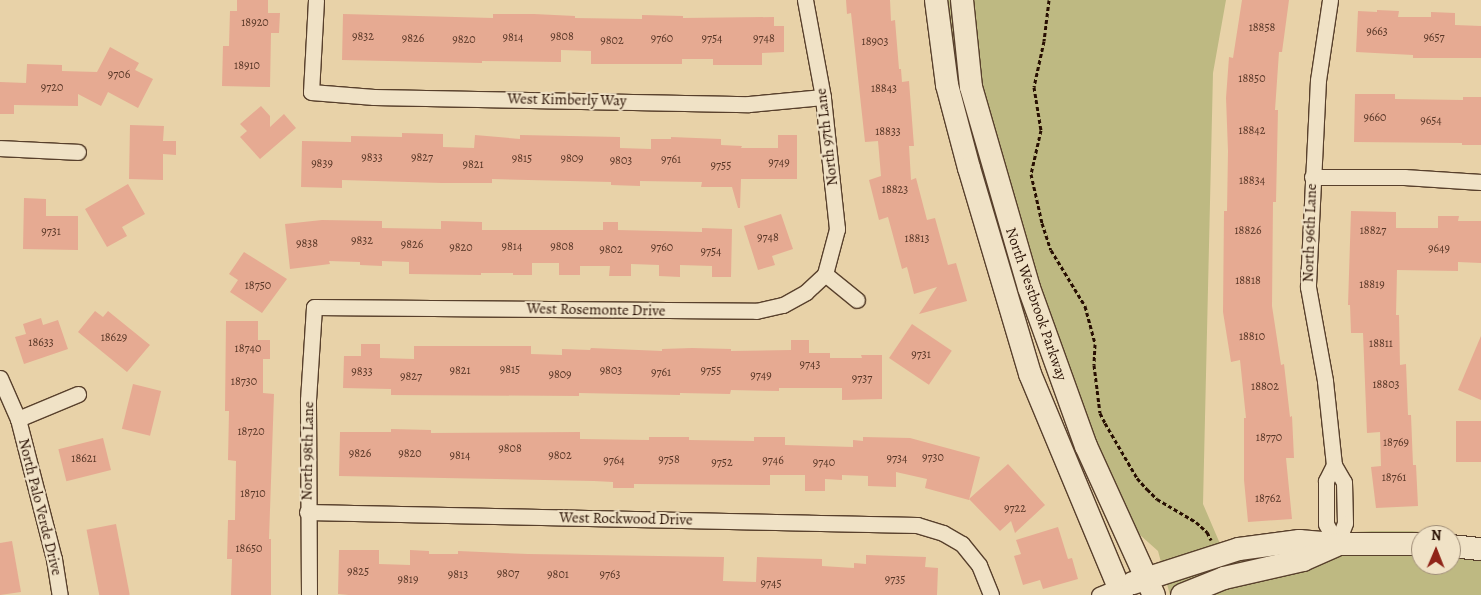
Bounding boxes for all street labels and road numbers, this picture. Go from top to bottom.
street label: North 97th Lane [812,87,842,187]
street label: West Kimberly Way [507,90,627,110]
street label: North 96th Lane [1299,183,1321,283]
street label: North Westbrook Parkway [1001,225,1071,383]
street label: West Rosemonte Drive [526,300,666,320]
street label: North 98th Lane [298,401,318,501]
street label: North Palo Verde Drive [14,437,66,577]
street label: West Rockwood Drive [559,509,693,529]

